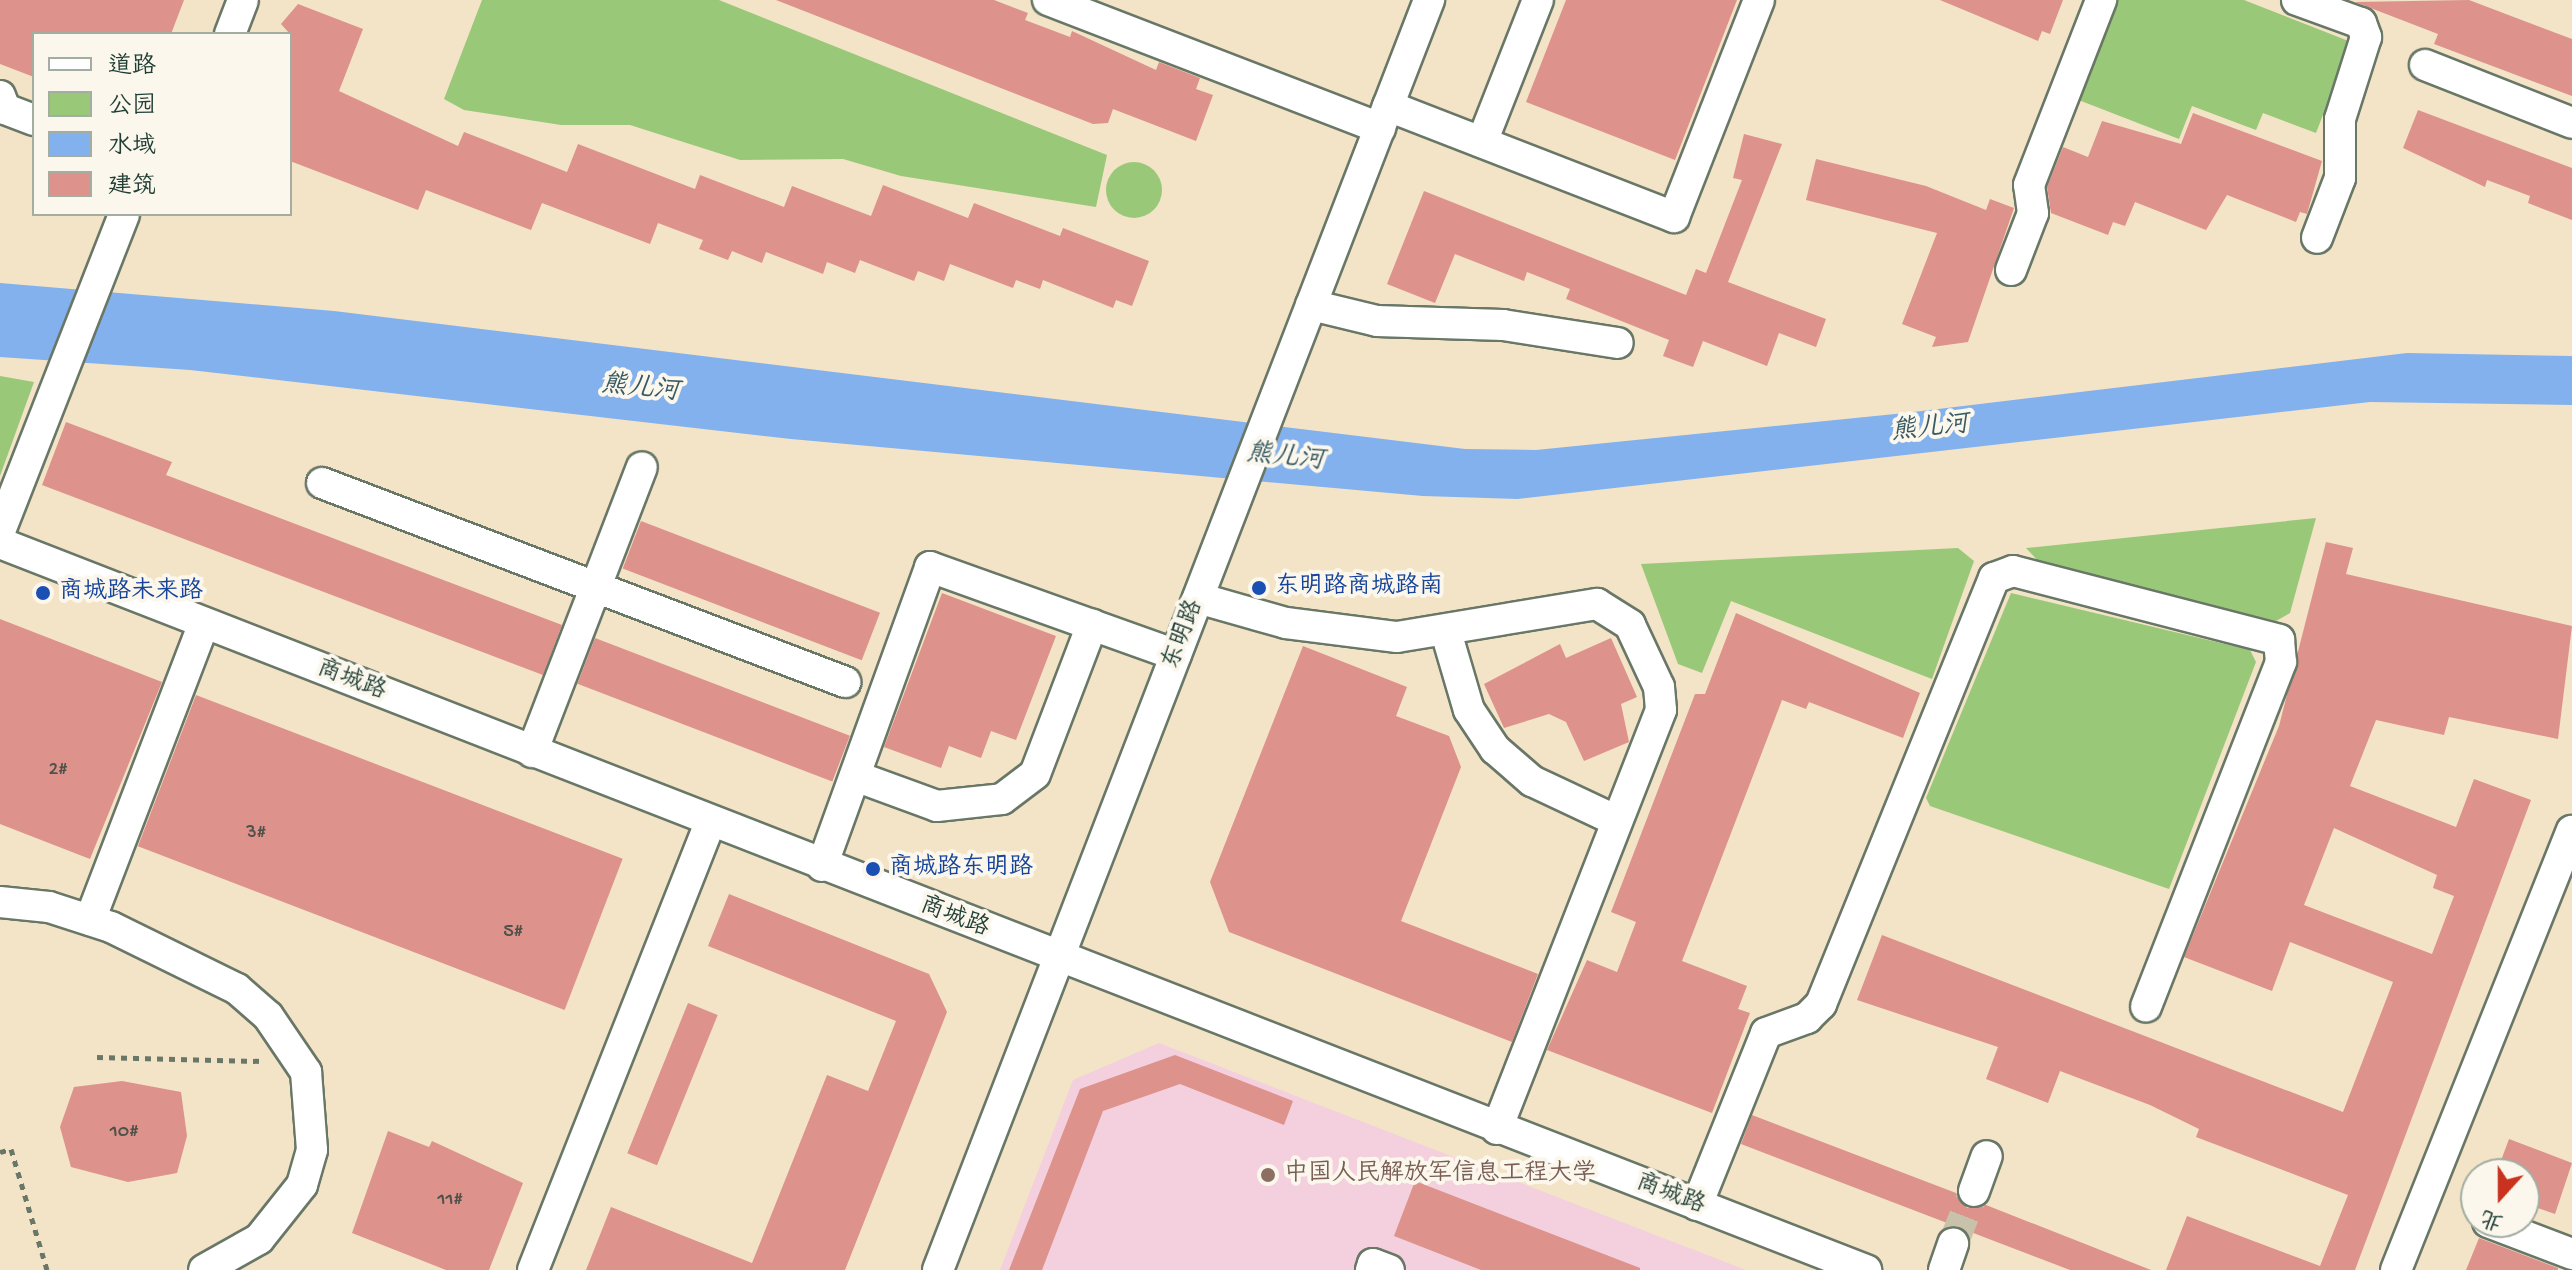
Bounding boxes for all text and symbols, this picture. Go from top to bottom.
legend [32,32,292,216]
text: 道路 [108,53,156,82]
text: 公园 [108,93,156,122]
text: 水域 [108,133,156,162]
text: 建筑 [108,173,156,202]
water label: 熊儿河 [600,370,680,410]
water label: 熊儿河 [1890,410,1970,450]
water label: 熊儿河 [1245,439,1325,479]
place label: 东明路商城路南 [1275,574,1443,602]
place label: 商城路未来路 [59,579,203,607]
marker: 东明路商城路南 [1250,579,1268,597]
marker: 商城路未来路 [34,584,52,602]
street label: 东明路 [1158,596,1210,674]
street label: 商城路 [312,655,390,707]
house number: 2# [49,758,67,782]
house number: 3# [246,821,266,845]
place label: 商城路东明路 [889,855,1033,883]
marker: 商城路东明路 [864,860,882,878]
street label: 商城路 [915,892,993,944]
house number: 5# [503,920,523,944]
house number: 10# [110,1120,138,1144]
north arrow [2460,1158,2540,1238]
place label: 中国人民解放军信息工程大学 [1284,1161,1596,1189]
marker: 中国人民解放军信息工程大学 [1259,1166,1277,1184]
street label: 商城路 [1631,1169,1709,1221]
house number: 11# [437,1188,463,1212]
text: 北 [2477,1202,2507,1235]

